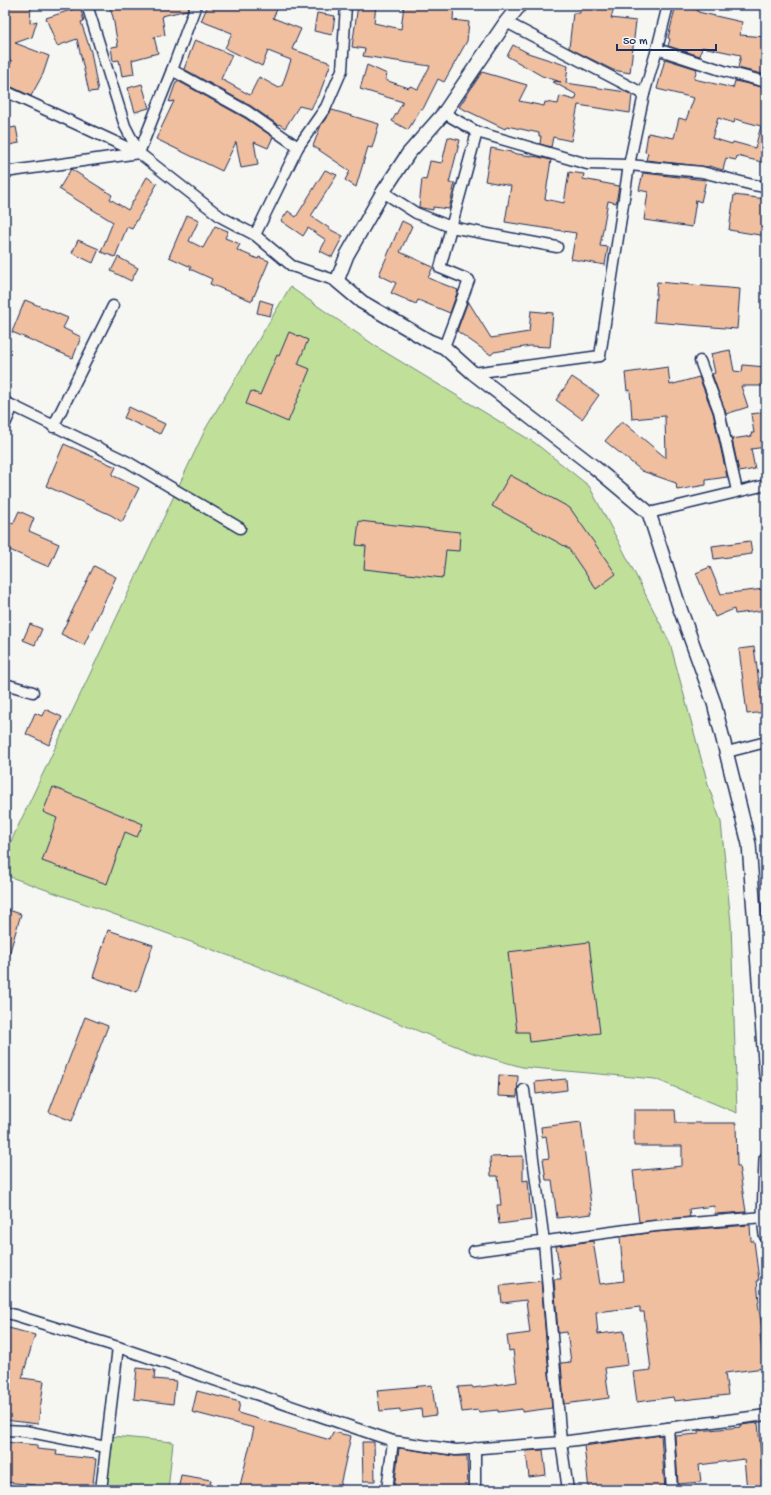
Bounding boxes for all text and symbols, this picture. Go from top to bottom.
scale bar [617,26,716,52]
text: 50 m [623,35,648,49]

